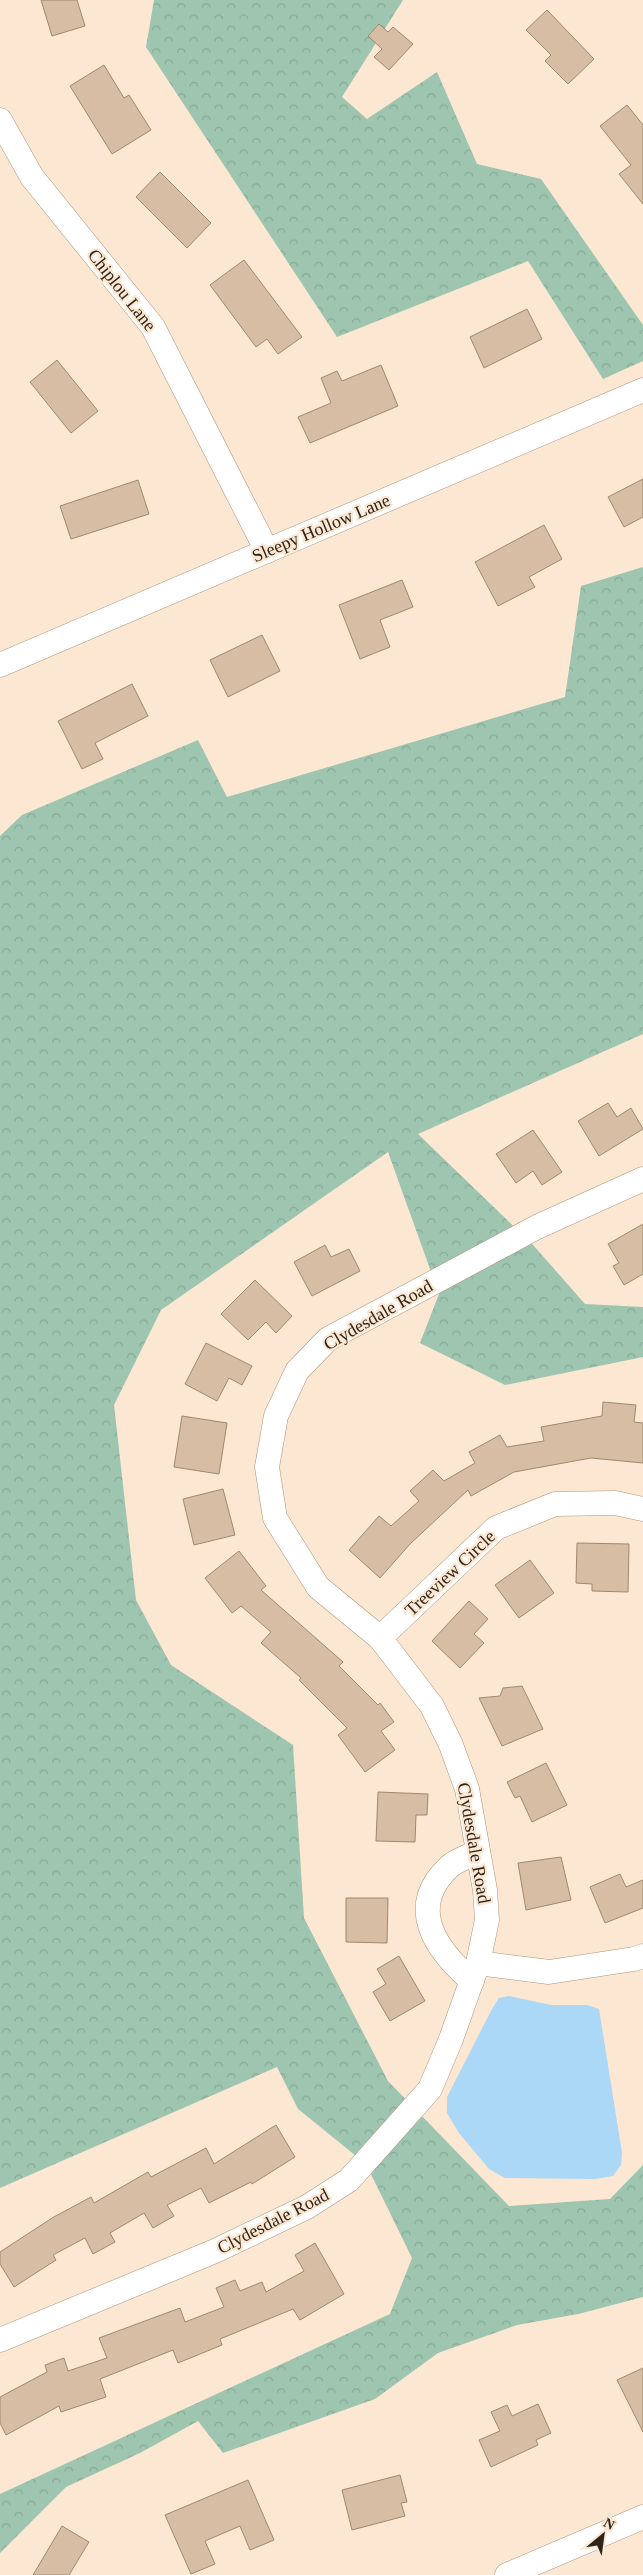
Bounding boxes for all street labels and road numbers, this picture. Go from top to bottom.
street label: Chiplou Lane [84,245,160,335]
street label: Sleepy Hollow Lane [249,490,393,566]
street label: Clydesdale Road [320,1276,436,1354]
street label: Treeview Circle [401,1526,499,1620]
street label: Clydesdale Road [454,1781,494,1905]
street label: Clydesdale Road [214,2184,332,2258]

